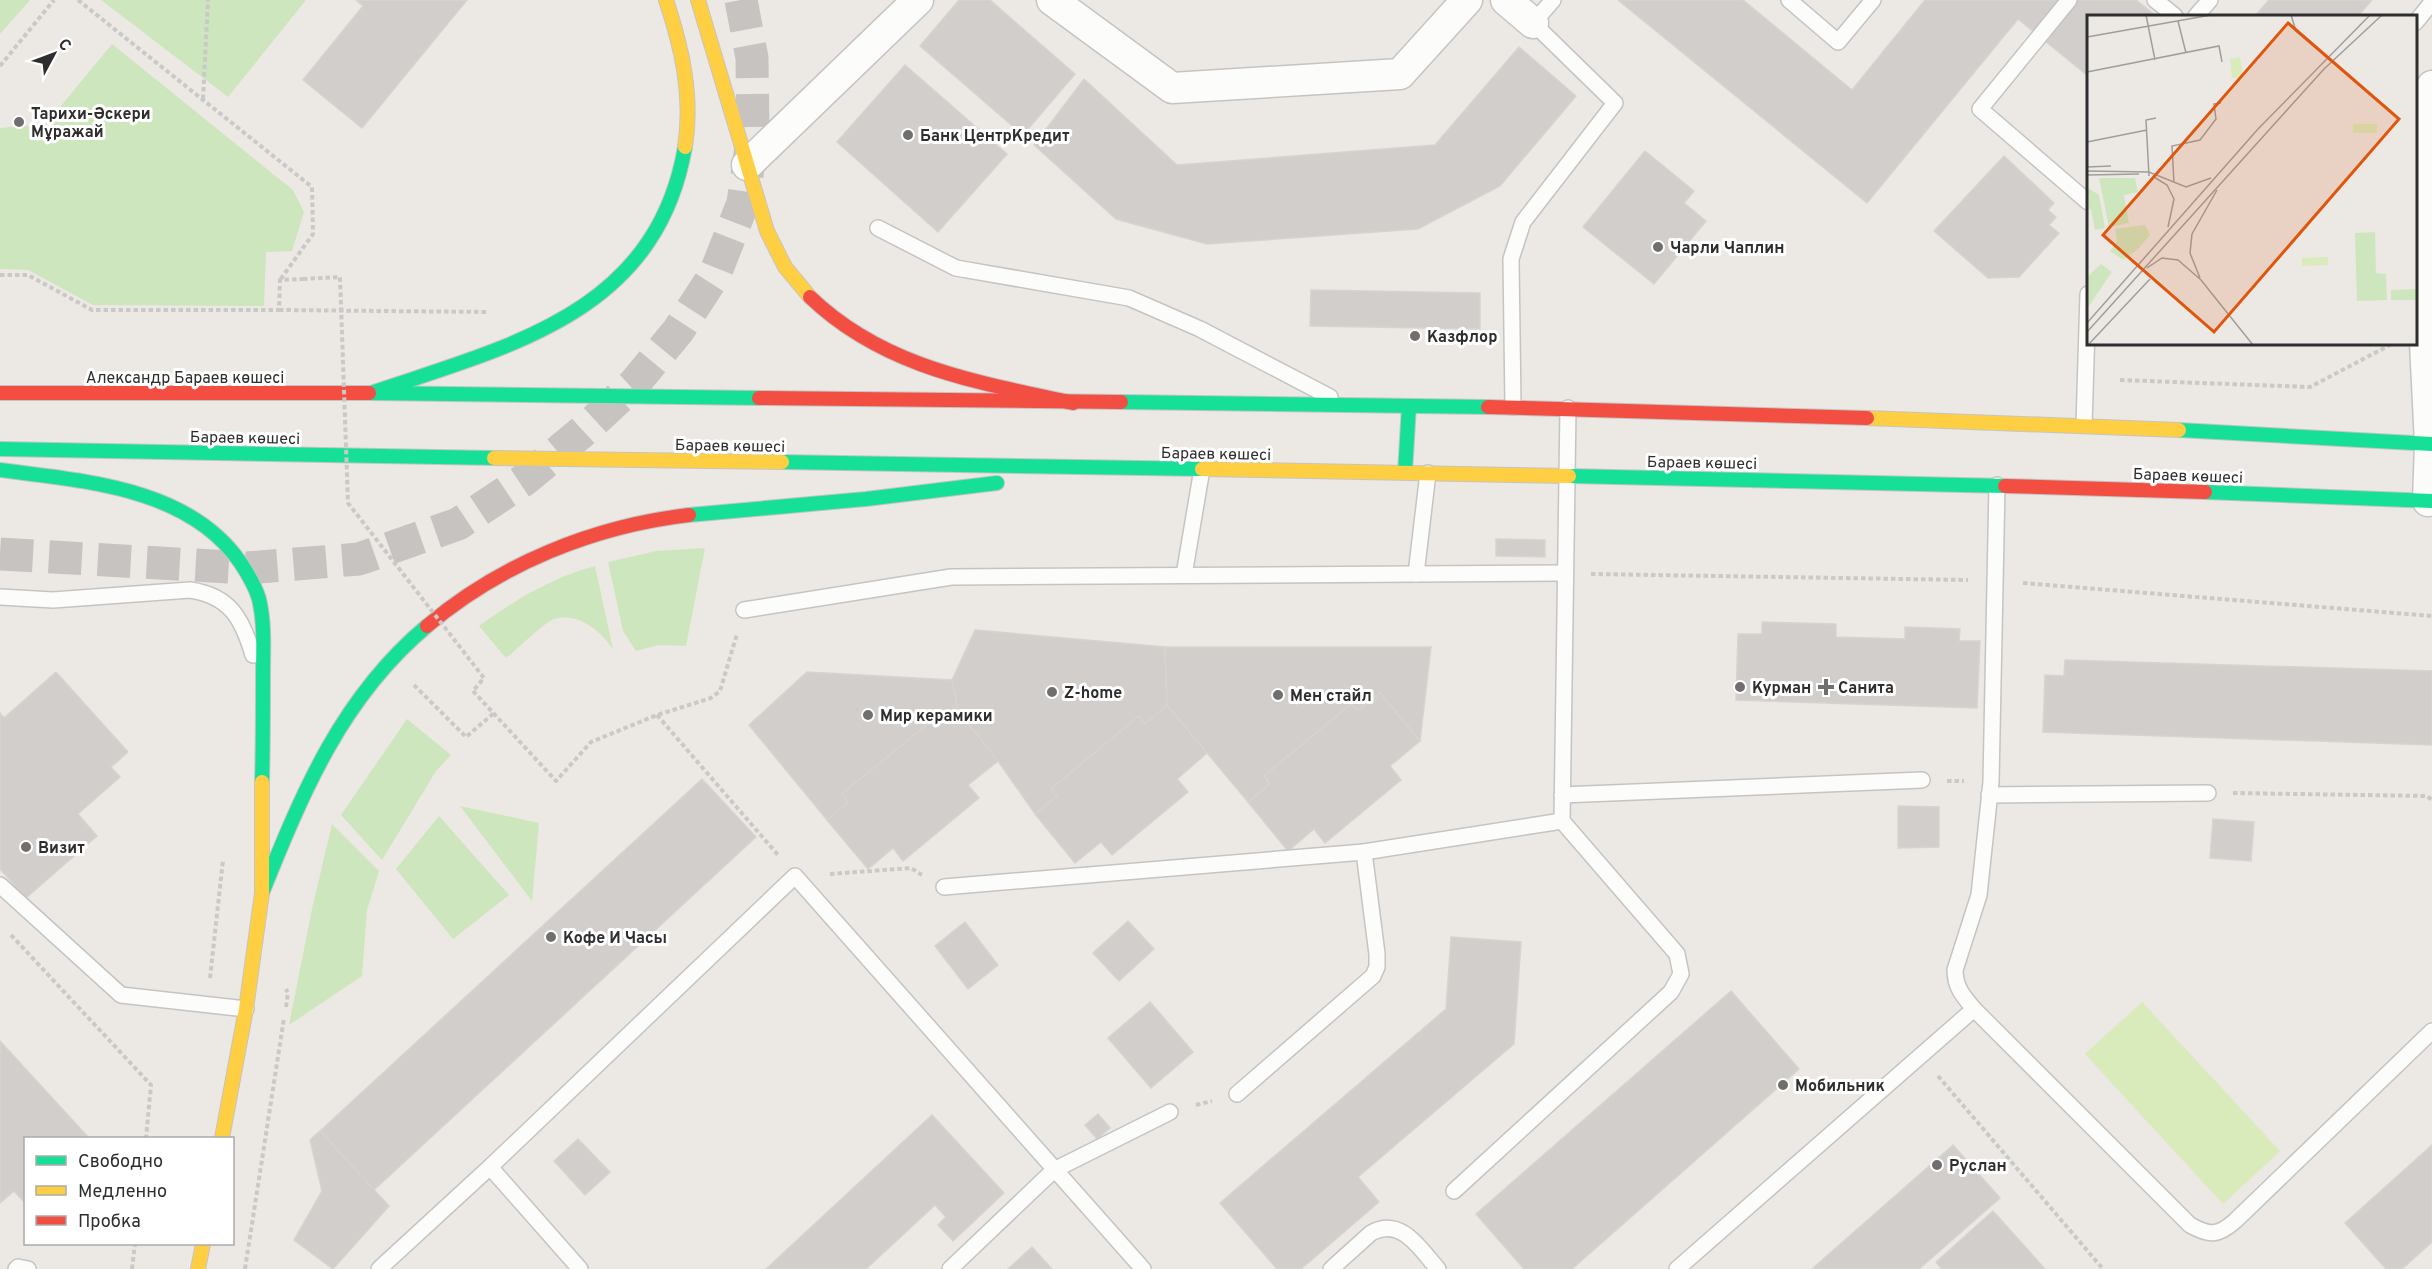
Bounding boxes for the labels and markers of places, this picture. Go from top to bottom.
place label: Тарихи-Әскери Мұражай [31,105,151,143]
marker: Тарихи-Әскери Мұражай [12,115,26,129]
place label: Банк ЦентрКредит [920,127,1070,147]
marker: Банк ЦентрКредит [901,128,915,142]
place label: Чарли Чаплин [1670,239,1784,259]
marker: Чарли Чаплин [1651,240,1665,254]
place label: Казфлор [1427,328,1497,348]
marker: Казфлор [1408,329,1422,343]
place label: Курман [1752,679,1811,699]
place label: Санита [1838,679,1894,699]
marker: Курман [1733,680,1747,694]
marker: Санита [1819,680,1833,694]
place label: Z-home [1064,684,1122,704]
marker: Z-home [1045,685,1059,699]
place label: Мен стайл [1290,687,1372,707]
marker: Мен стайл [1271,688,1285,702]
place label: Мир керамики [880,707,993,727]
marker: Мир керамики [861,708,875,722]
place label: Визит [38,839,85,859]
marker: Визит [19,840,33,854]
place label: Кофе И Часы [563,929,667,949]
marker: Кофе И Часы [544,930,558,944]
place label: Мобильник [1795,1077,1885,1097]
marker: Мобильник [1776,1078,1790,1092]
place label: Руслан [1949,1157,2007,1177]
marker: Руслан [1930,1158,1944,1172]

